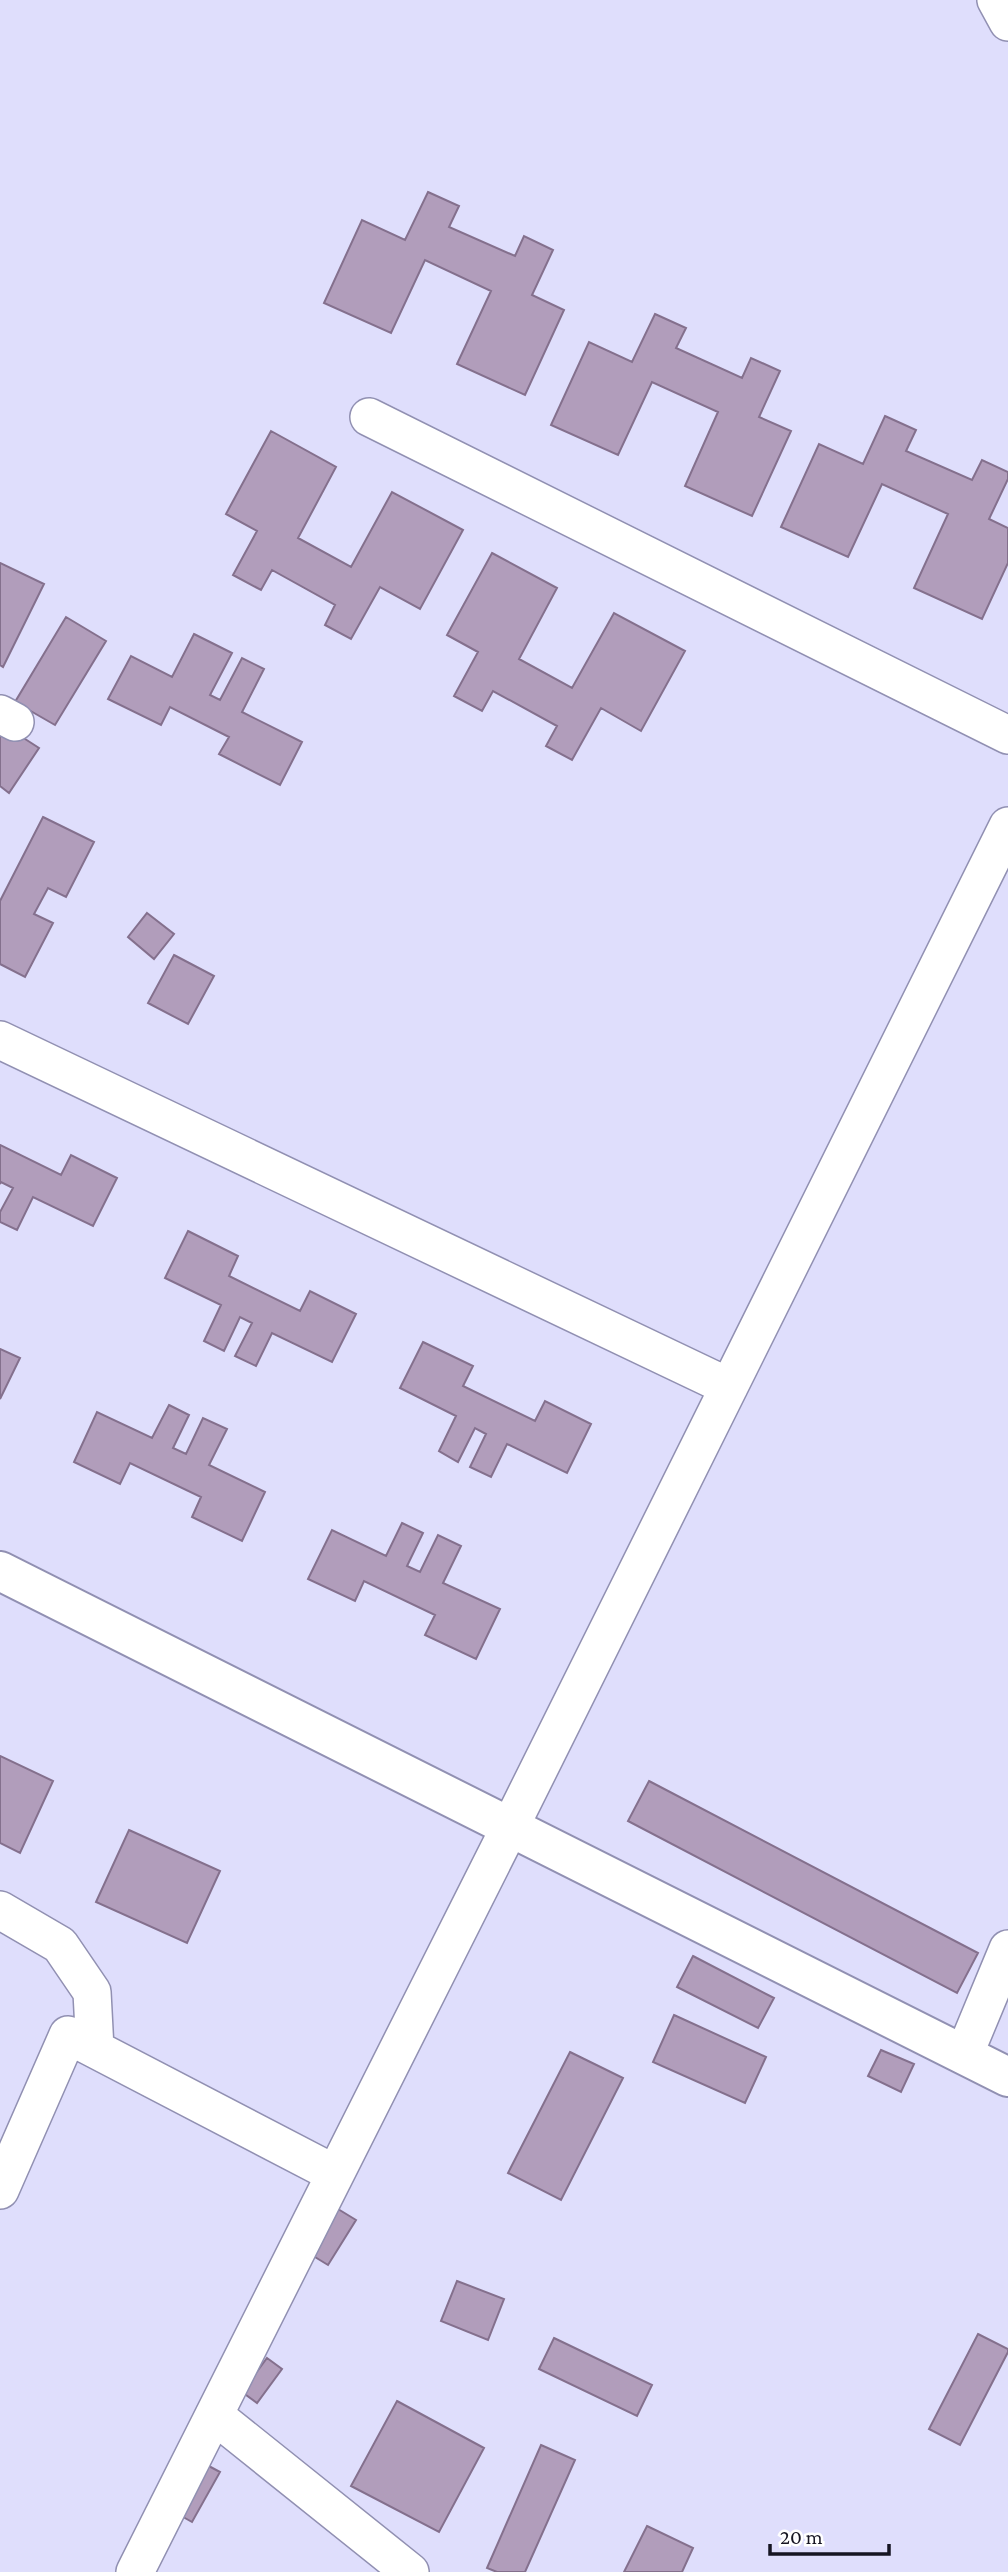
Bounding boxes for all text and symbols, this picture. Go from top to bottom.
scale bar [770,2512,889,2556]
text: 20 m [780,2525,823,2549]

